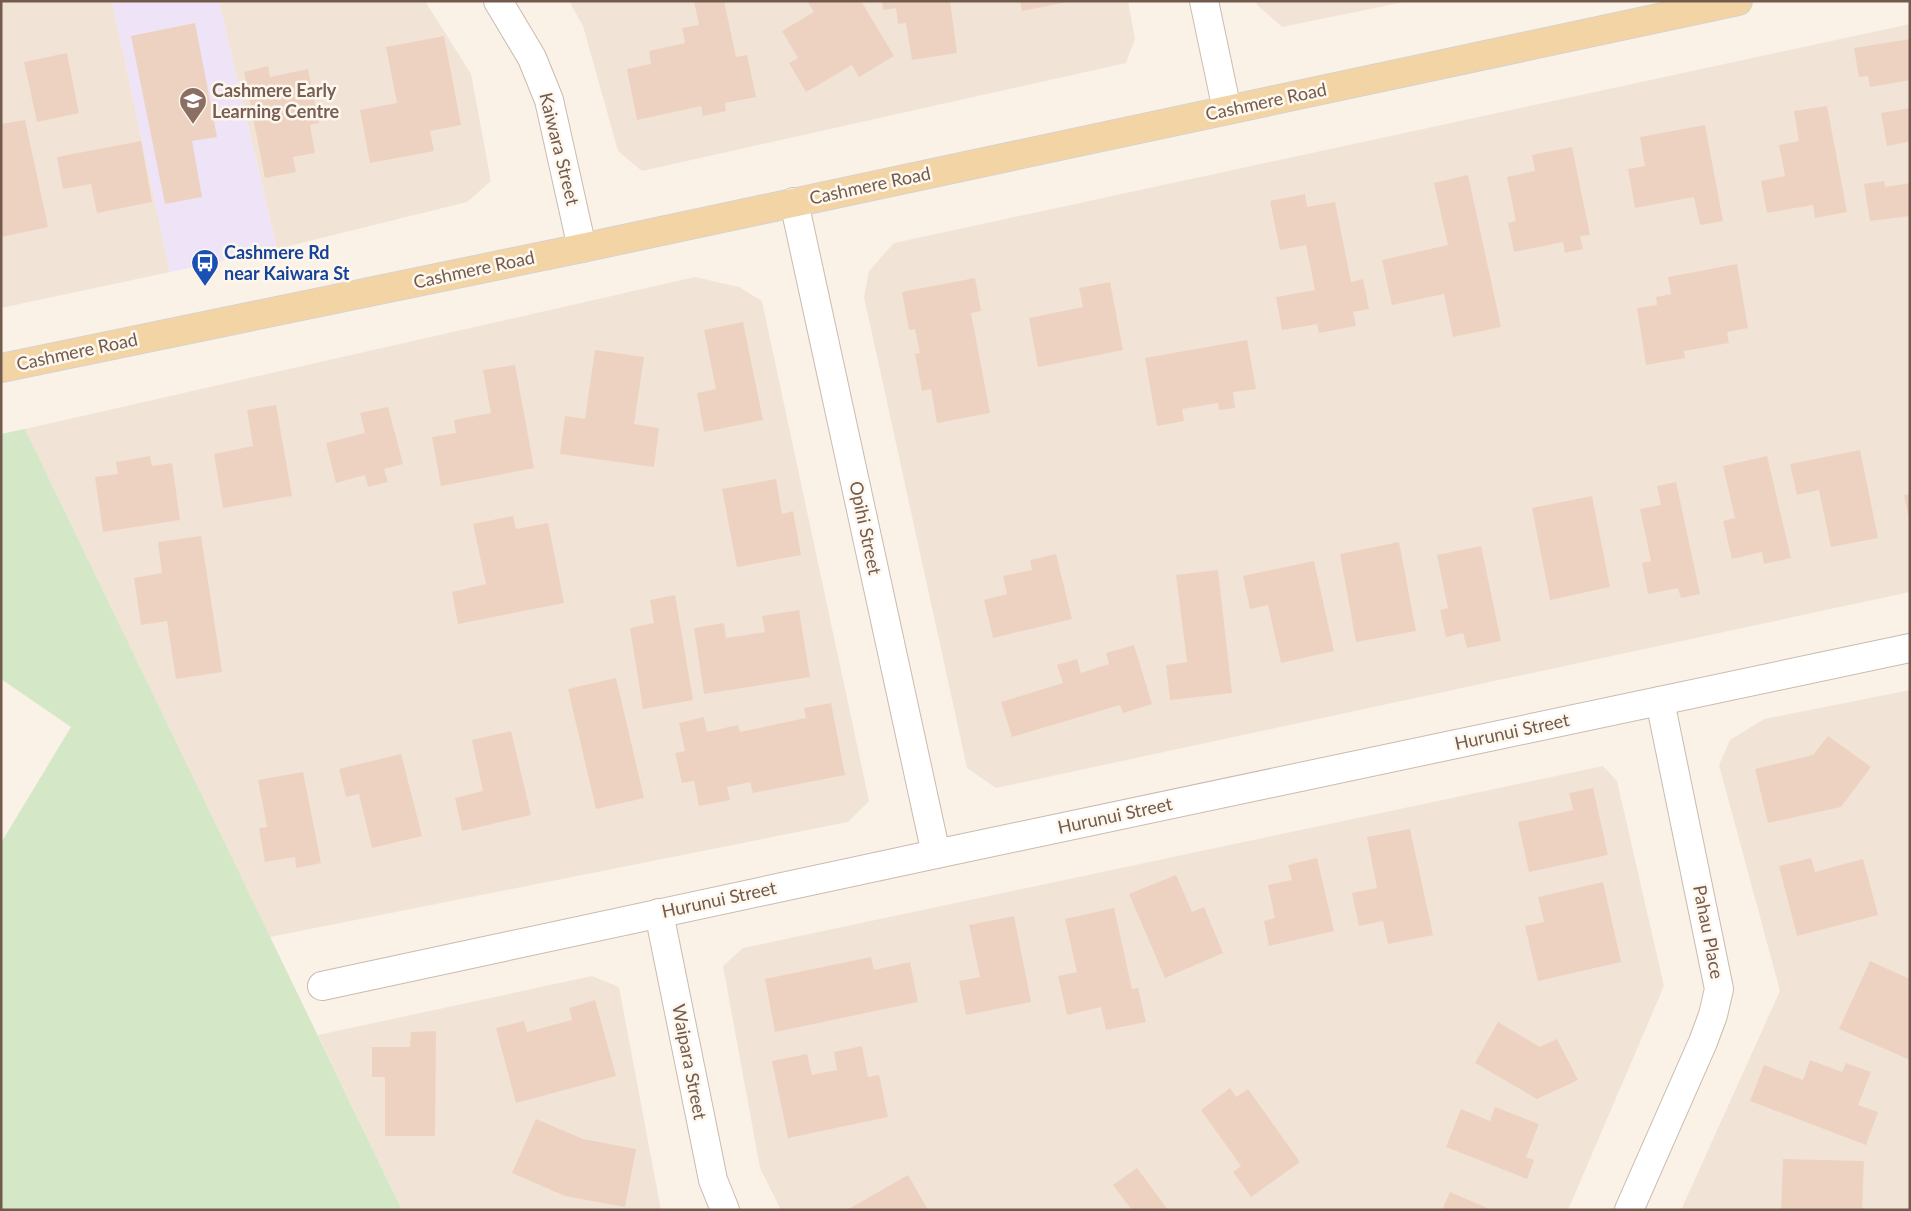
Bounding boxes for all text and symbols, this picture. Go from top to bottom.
street label: Cashmere Road [1203,77,1328,125]
place label: Cashmere Early Learning Centre [212,79,340,122]
school or university icon: Cashmere Early Learning Centre [178,86,208,125]
street label: Kaiwara Street [535,90,585,208]
street label: Cashmere Road [807,161,932,209]
place label: Cashmere Rd near Kaiwara St [224,241,350,284]
street label: Cashmere Road [411,245,536,293]
bus stop icon: Cashmere Rd near Kaiwara St [190,248,220,287]
street label: Cashmere Road [14,327,139,375]
street label: Opihi Street [845,479,887,577]
street label: Hurunui Street [1452,708,1572,754]
street label: Hurunui Street [1055,792,1175,838]
street label: Hurunui Street [659,876,779,922]
street label: Pahau Place [1689,883,1729,981]
street label: Waipara Street [668,1002,712,1122]

